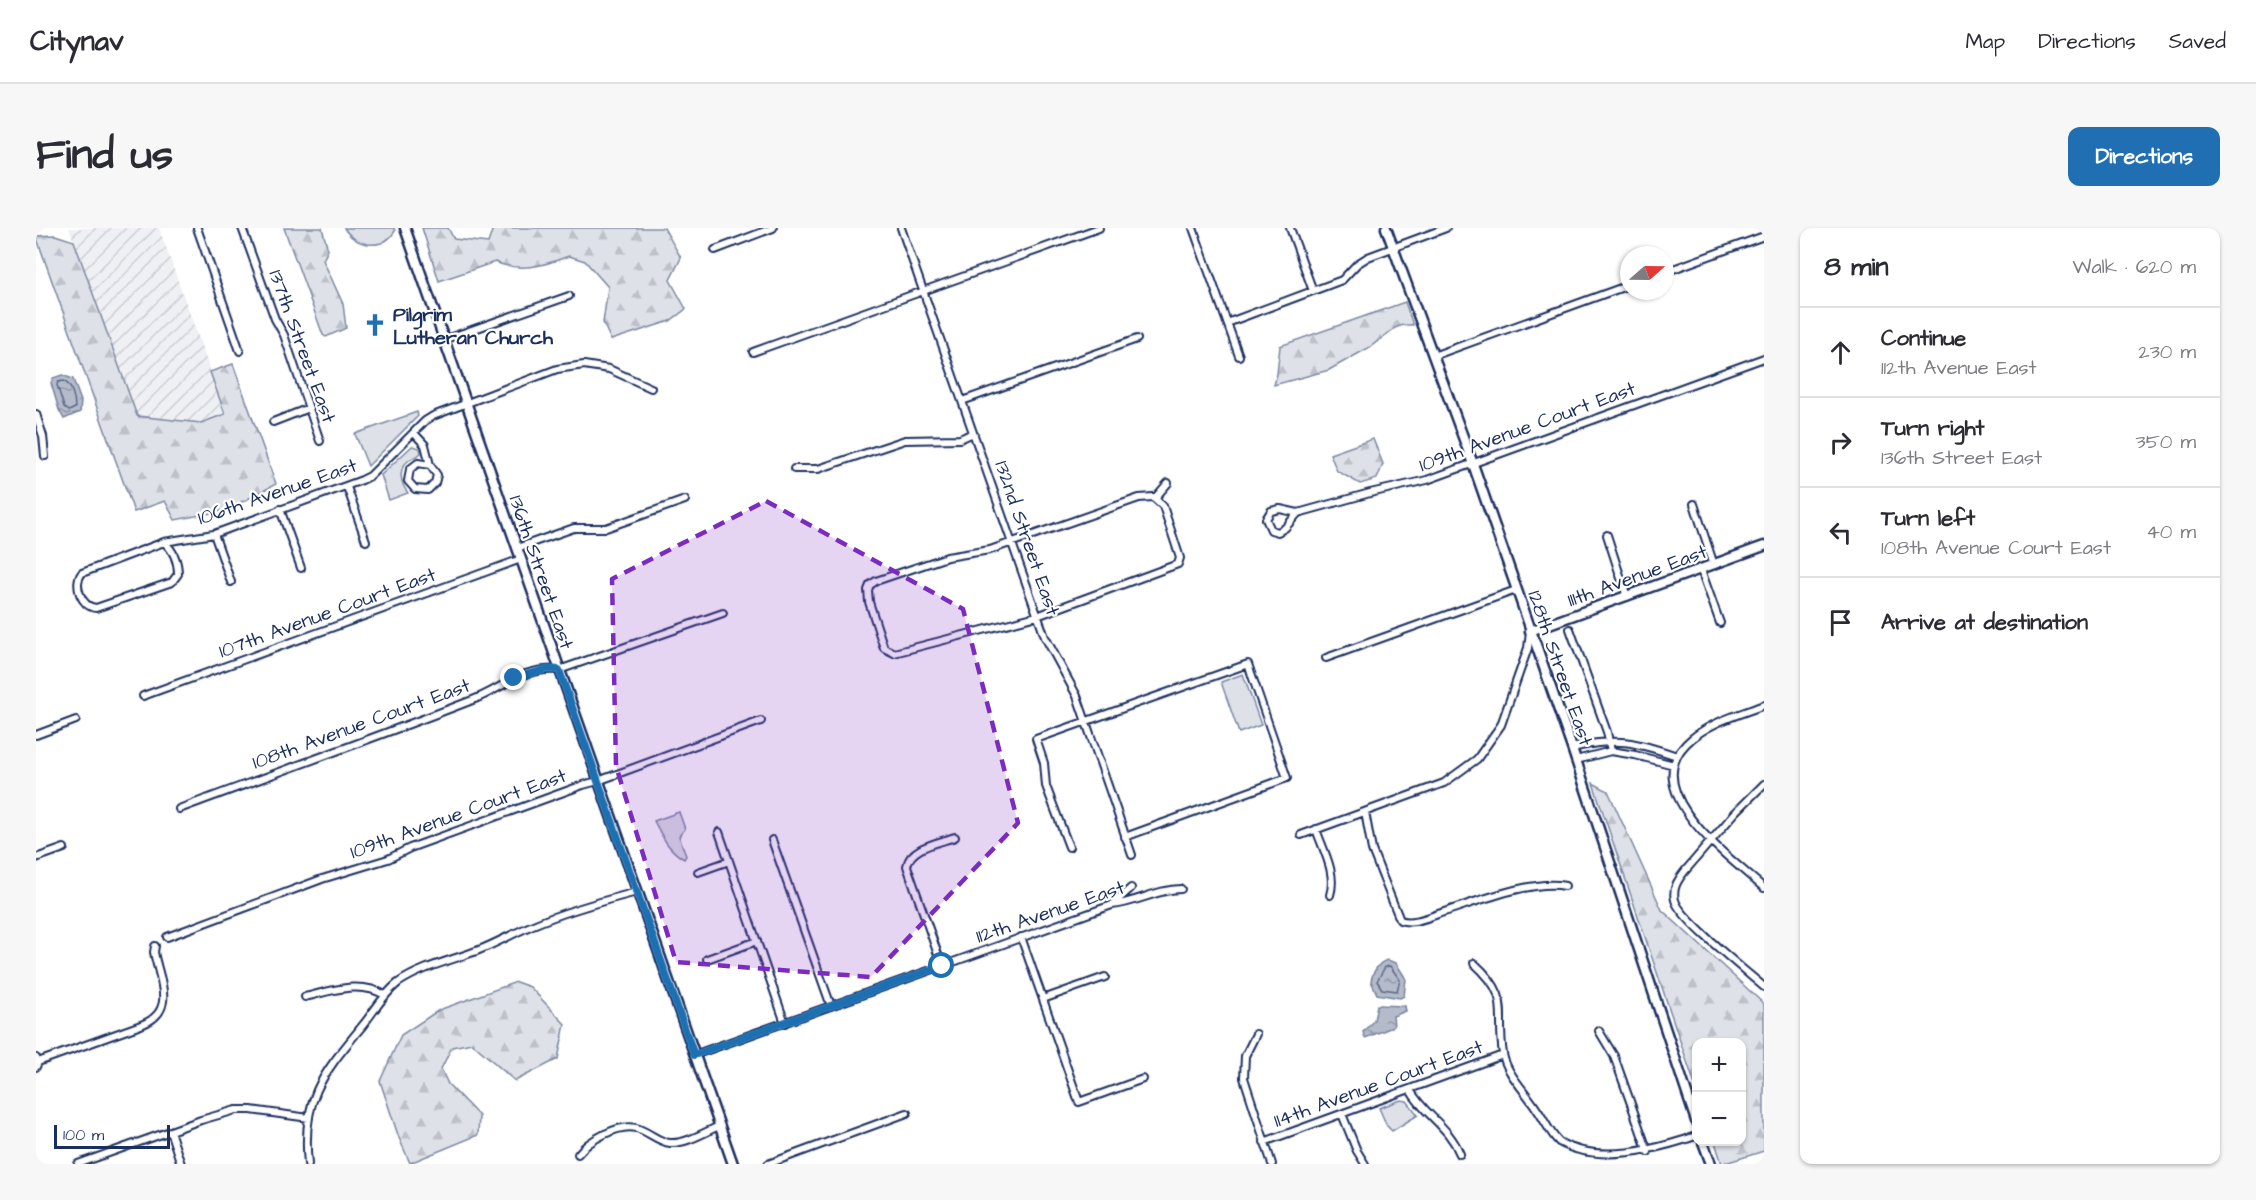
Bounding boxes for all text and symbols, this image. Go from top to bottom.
text: Citynav [30,22,124,61]
text: Map [1965,27,2005,56]
text: Directions [2038,27,2136,56]
text: Saved [2169,27,2226,56]
text: Find us [36,127,173,185]
button: Directions [2068,127,2220,186]
north arrow [1620,246,1674,300]
text: 8 min [1824,249,1888,285]
text: Walk · 620 m [2073,253,2196,281]
street label: 137th Street East [261,266,343,427]
place label: Pilgrim Lutheran Church [393,301,554,352]
church icon: Pilgrim Lutheran Church [362,312,388,338]
text: Continue [1881,323,1966,354]
icon: ahead [1824,336,1857,369]
text: 230 m [2138,338,2196,366]
text: 112th Avenue East [1881,354,2037,382]
street label: 109th Avenue Court East [1415,375,1639,479]
text: Turn right [1881,413,1984,444]
icon: right [1824,426,1857,459]
text: 350 m [2135,428,2196,456]
text: 136th Street East [1881,444,2042,472]
street label: 106th Avenue East [194,452,361,532]
street label: 132nd Street East [987,457,1067,620]
street label: 136th Street East [502,492,581,653]
text: Turn left [1881,503,1975,534]
icon: left [1824,516,1857,549]
text: 40 m [2146,518,2196,546]
text: 108th Avenue Court East [1881,534,2111,562]
street label: 111th Avenue East [1564,538,1711,614]
street label: 107th Avenue Court East [215,561,440,665]
street label: 128th Street East [1520,587,1600,750]
icon: arrive [1824,606,1857,639]
text: Arrive at destination [1881,607,2088,638]
route end [500,664,526,690]
street label: 108th Avenue Court East [249,671,474,776]
street label: 109th Avenue Court East [346,762,570,866]
street label: 112th Avenue East [972,873,1128,951]
route start [928,952,954,978]
street label: 114th Avenue Court East [1270,1033,1487,1135]
map controls [1692,1038,1746,1146]
button: + [1692,1038,1746,1092]
button: − [1692,1092,1746,1146]
scale bar [54,1122,170,1150]
text: 100 m [63,1124,104,1146]

